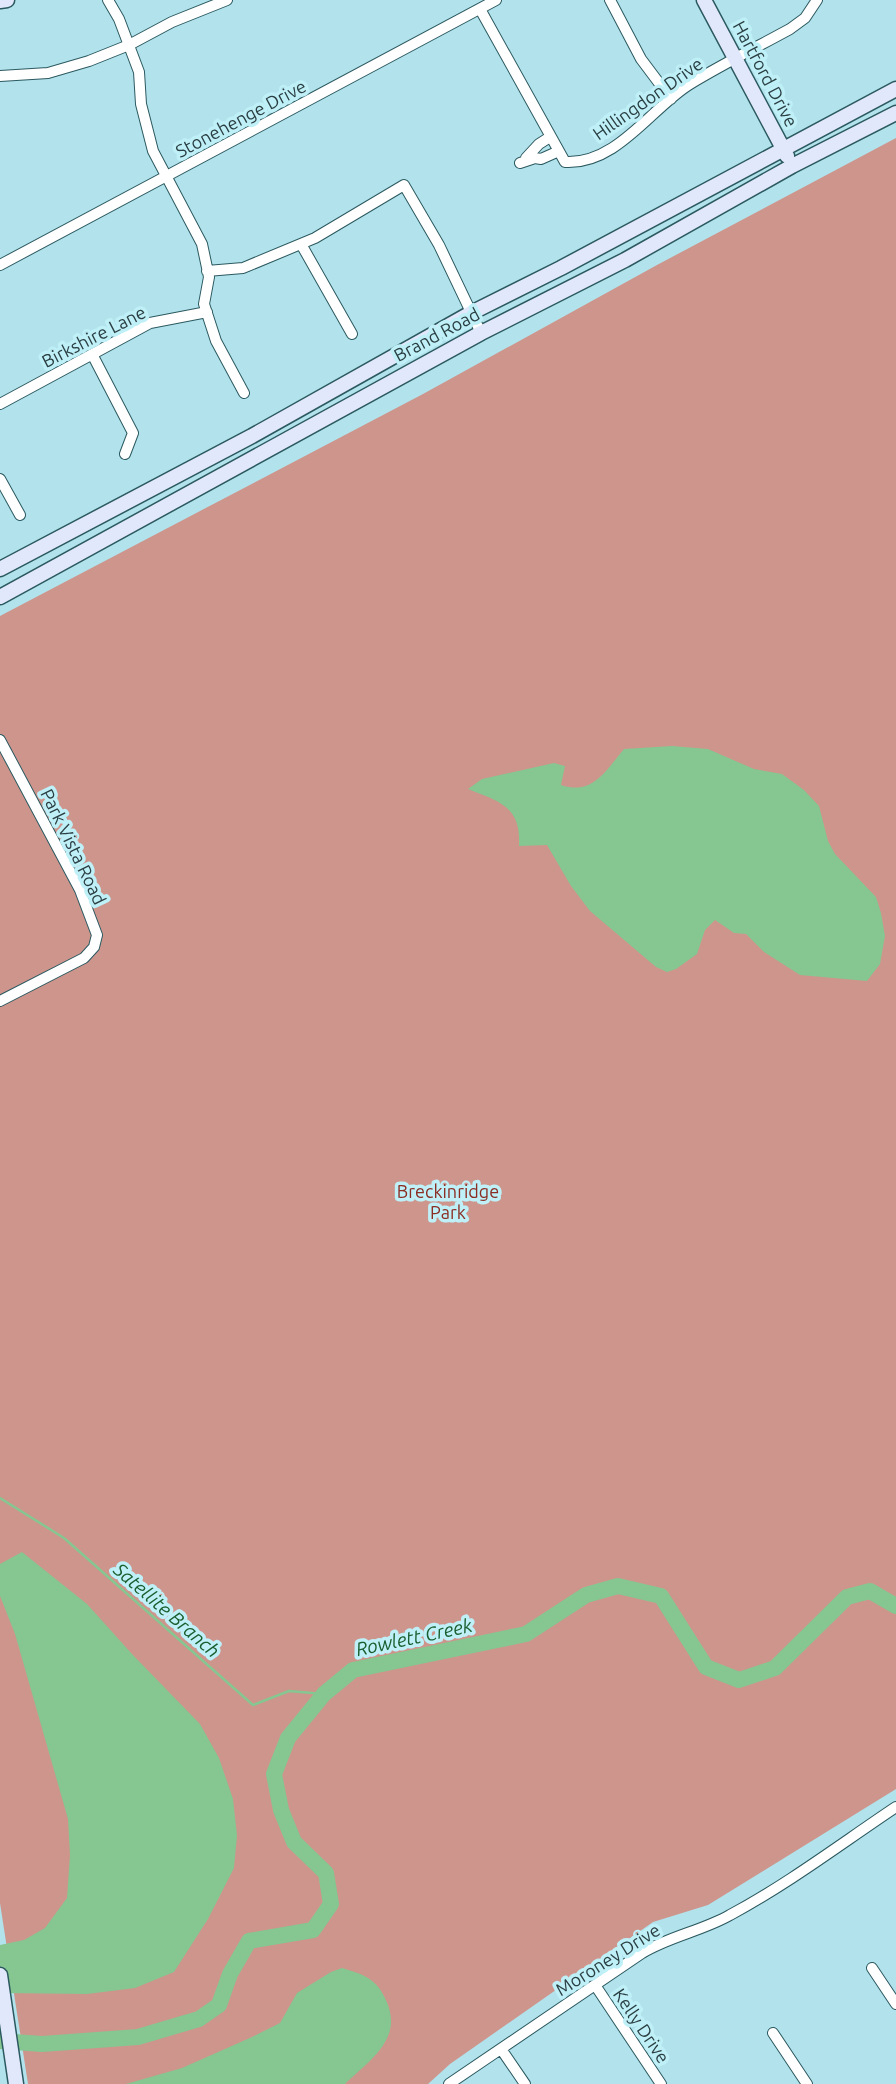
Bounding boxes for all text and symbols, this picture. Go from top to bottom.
street label: Hartford Drive [730,17,802,130]
street label: Hillingdon Drive [589,53,706,143]
street label: Stonehenge Drive [172,75,309,161]
street label: Birkshire Lane [38,301,149,371]
street label: Brand Road [390,303,483,365]
street label: Park Vista Road [37,786,111,908]
park label: Breckinridge Park [397,1181,499,1222]
water label: Satellite Branch [109,1558,224,1662]
water label: Rowlett Creek [354,1614,474,1660]
street label: Moroney Drive [552,1919,663,1999]
street label: Kelly Drive [610,1984,674,2066]

